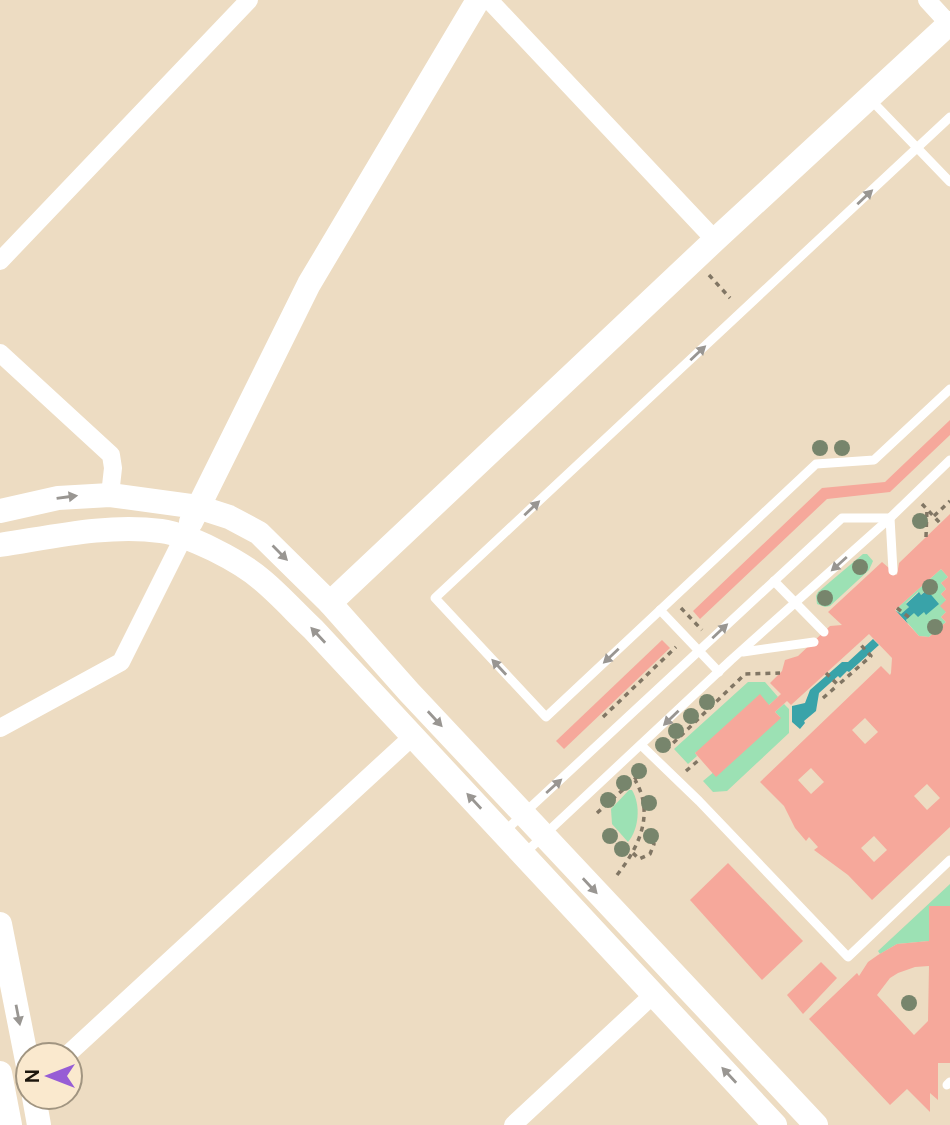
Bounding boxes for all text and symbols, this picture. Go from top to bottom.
one-way arrow [856,189,873,206]
one-way arrow [689,345,706,361]
one-way arrow [56,492,78,503]
one-way arrow [523,500,540,516]
one-way arrow [271,545,288,562]
one-way arrow [830,556,848,572]
one-way arrow [711,623,729,639]
one-way arrow [311,627,327,644]
one-way arrow [603,648,620,664]
one-way arrow [492,659,508,676]
one-way arrow [663,709,680,725]
one-way arrow [427,710,443,728]
one-way arrow [545,779,562,795]
one-way arrow [466,793,482,810]
one-way arrow [582,877,598,895]
one-way arrow [13,1004,24,1026]
north arrow [14,1041,84,1111]
one-way arrow [721,1067,737,1084]
text: N [20,1069,45,1083]

